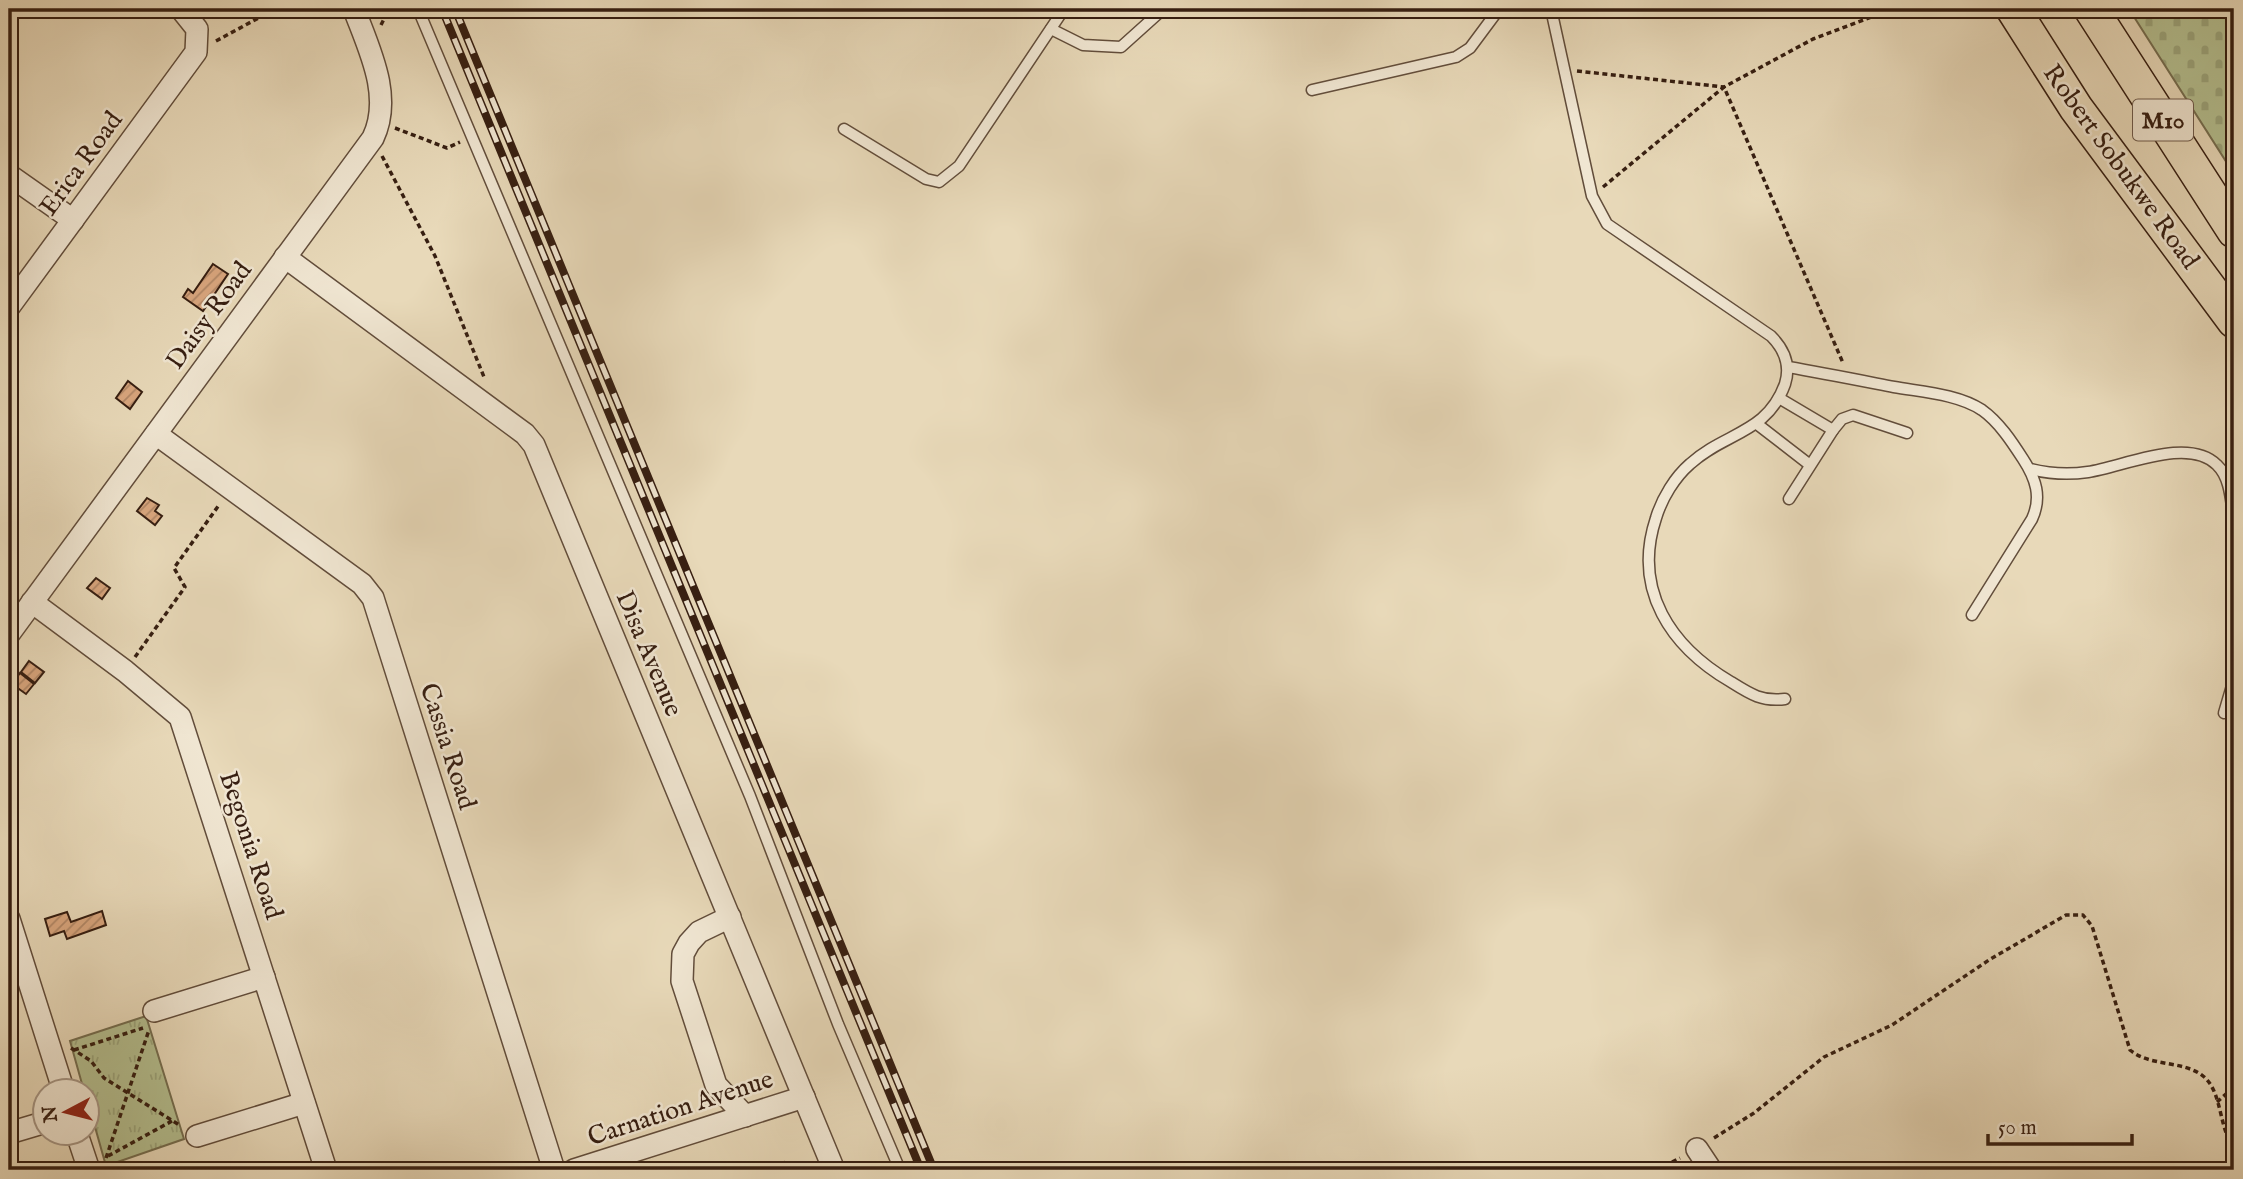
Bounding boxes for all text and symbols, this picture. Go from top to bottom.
street label: Robert Sobukwe Road [2035,58,2206,276]
road number: M10 [2133,100,2193,140]
street label: Erica Road [32,105,130,223]
street label: Daisy Road [159,255,260,376]
street label: Disa Avenue [607,586,690,721]
street label: Cassia Road [412,679,484,814]
street label: Begonia Road [211,767,290,924]
street label: Carnation Avenue [584,1063,777,1154]
north arrow [32,1078,102,1148]
scale bar [1988,1102,2131,1146]
text: N [38,1104,64,1124]
text: 50 m [1998,1115,2037,1142]

